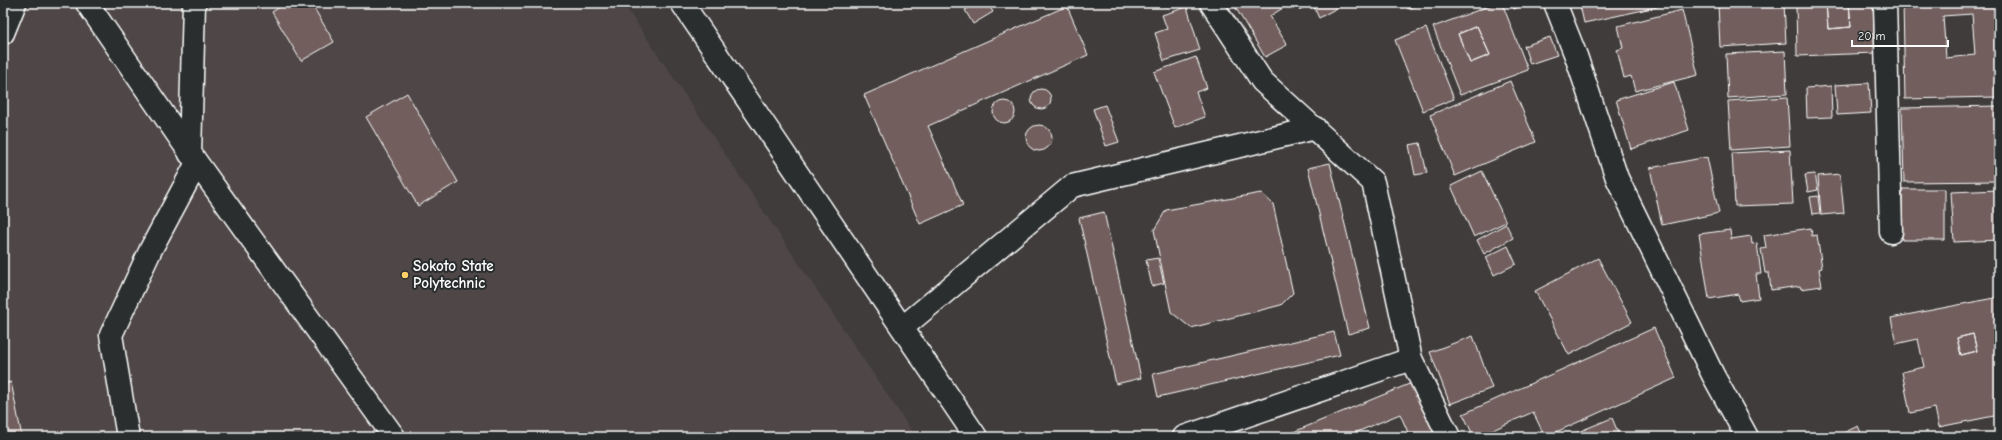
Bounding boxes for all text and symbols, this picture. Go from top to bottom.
scale bar [1852,22,1948,48]
text: 20 m [1858,29,1886,43]
place label: Sokoto State Polytechnic [413,257,494,292]
marker: Sokoto State Polytechnic [400,270,410,280]

